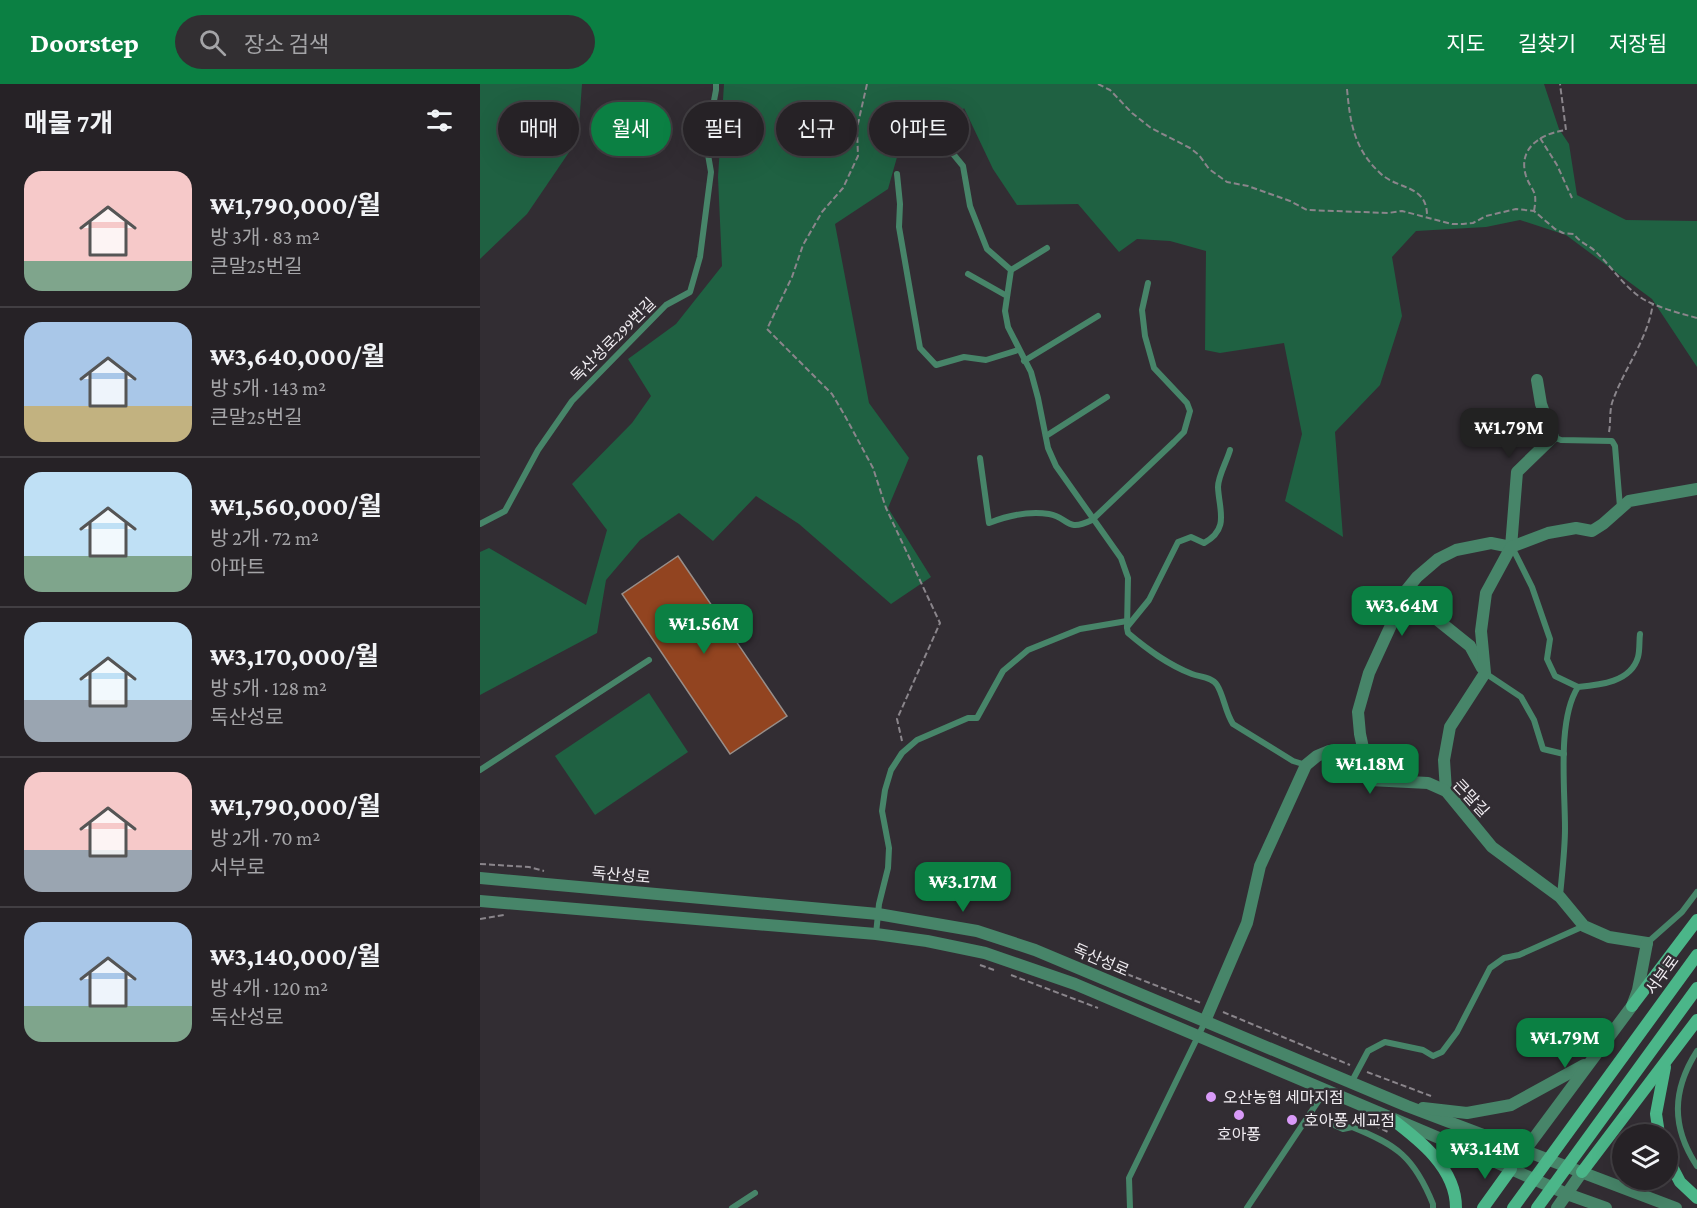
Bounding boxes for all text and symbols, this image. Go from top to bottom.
search box [175,15,595,69]
icon: search [196,26,229,59]
text: Doorstep [30,27,139,58]
text: 장소 검색 [244,32,329,57]
text: 지도 [1446,32,1485,56]
text: 길찾기 [1518,32,1576,56]
text: 저장됨 [1609,32,1667,56]
chip: 매매 [498,102,579,156]
chip: 월세 [591,102,671,156]
chip: 필터 [683,102,764,156]
chip: 신규 [776,102,857,156]
chip: 아파트 [869,102,969,156]
icon: filters [423,104,456,137]
text: 매물 7개 [24,109,113,138]
text: ₩1,790,000/월 [210,191,381,220]
icon: home [72,195,144,267]
text: 방 3개 · 83 m² [210,226,320,248]
text: 큰말25번길 [210,255,303,277]
street label: 독산성로299번길 [567,294,659,386]
text: ₩3,640,000/월 [210,342,385,371]
icon: home [72,346,144,418]
text: 방 5개 · 143 m² [210,377,326,399]
text: 큰말25번길 [210,406,303,428]
pin: ₩1.79M [1460,408,1558,459]
text: ₩1.79M [1474,416,1544,438]
text: ₩1,560,000/월 [210,492,382,521]
icon: home [72,496,144,568]
text: 방 2개 · 72 m² [210,527,319,549]
text: 아파트 [210,556,265,578]
pin: ₩3.64M [1353,586,1451,637]
text: ₩3.64M [1366,594,1438,616]
pin: ₩1.56M [655,604,753,655]
text: ₩1.56M [669,612,739,634]
text: ₩3,170,000/월 [210,642,379,671]
icon: home [72,646,144,718]
text: 방 5개 · 128 m² [210,677,327,699]
text: 독산성로 [210,706,284,728]
pin: ₩1.18M [1321,744,1419,795]
text: ₩1.18M [1336,752,1404,774]
street label: 큰말길 [1450,776,1492,820]
text: ₩1,790,000/월 [210,792,381,821]
icon: home [72,796,144,868]
text: 방 2개 · 70 m² [210,827,320,849]
text: 서부로 [210,856,265,878]
pin: ₩3.17M [914,862,1012,913]
street label: 독산성로 [591,864,651,886]
text: ₩3.17M [929,870,997,892]
street label: 독산성로 [1071,941,1132,979]
text: ₩3,140,000/월 [210,942,381,971]
icon: home [72,946,144,1018]
street label: 서부로 [1642,952,1682,998]
text: 방 4개 · 120 m² [210,977,328,999]
text: 독산성로 [210,1006,284,1028]
pin: ₩1.79M [1516,1018,1614,1069]
text: ₩1.79M [1530,1026,1600,1048]
place label: 오산농협 세마지점 [1223,1089,1344,1106]
marker: 오산농협 세마지점 [1204,1090,1218,1104]
marker: 호아퐁 [1232,1108,1246,1122]
place label: 호아퐁 세교점 [1304,1112,1395,1129]
marker: 호아퐁 세교점 [1285,1113,1299,1127]
map controls [1612,1124,1678,1190]
button: layers [1612,1124,1678,1190]
place label: 호아퐁 [1217,1126,1261,1143]
pin: ₩3.14M [1436,1129,1534,1180]
text: ₩3.14M [1450,1137,1520,1159]

